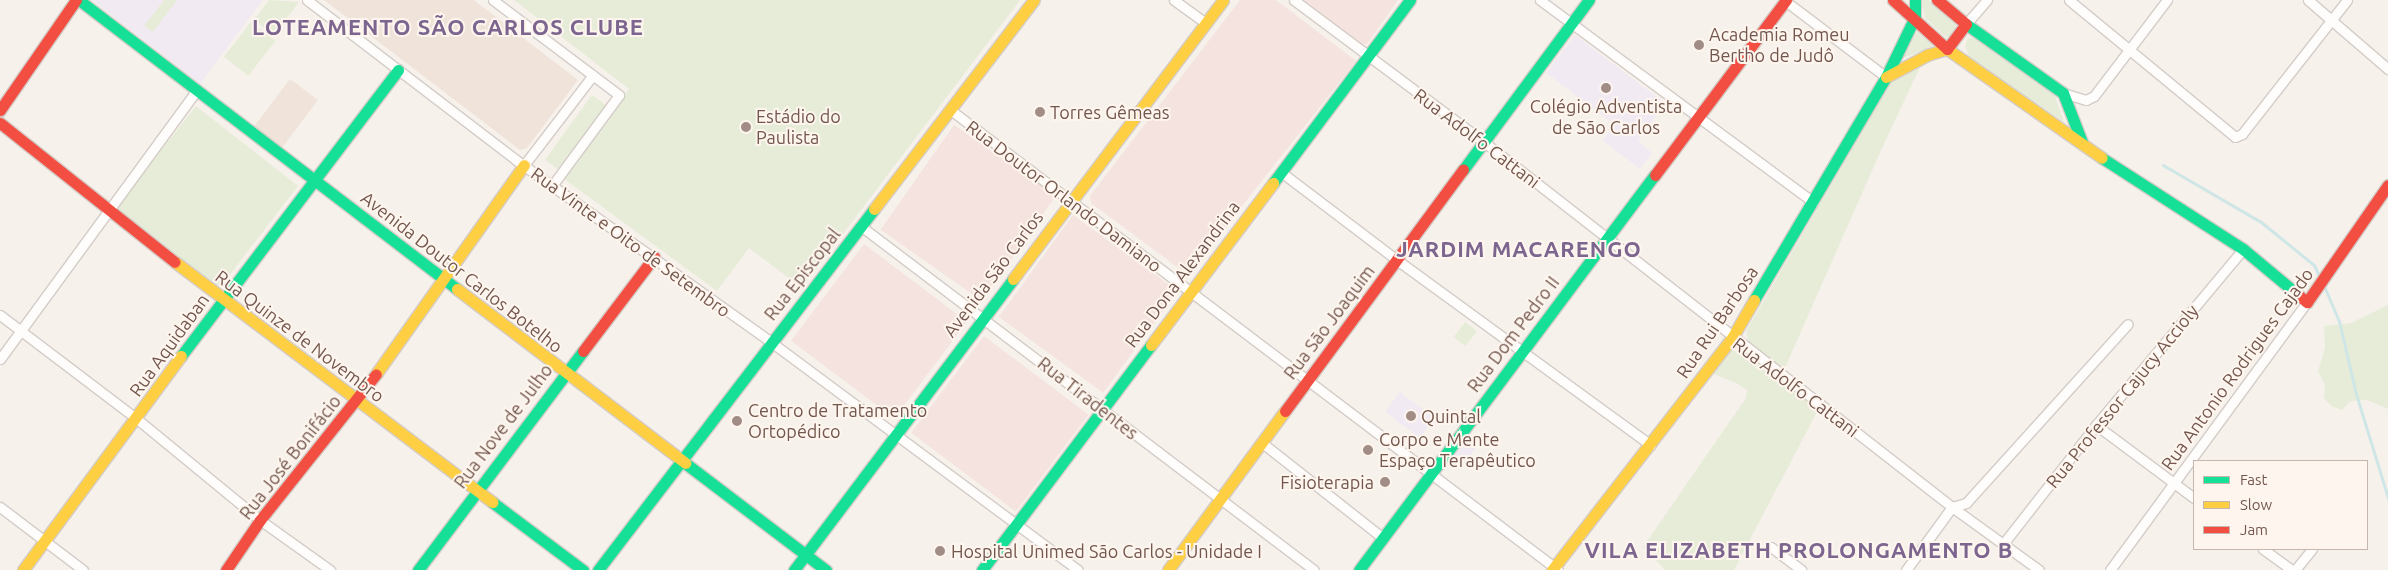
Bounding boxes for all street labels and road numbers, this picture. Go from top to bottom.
street label: Rua Adolfo Cattani [1410,84,1544,192]
street label: Rua Doutor Orlando Damiano [962,115,1166,277]
street label: Rua Vinte e Oito de Setembro [527,162,735,322]
street label: Avenida Doutor Carlos Botelho [357,187,567,357]
street label: Rua Dona Alexandrina [1120,196,1244,352]
street label: Avenida São Carlos [939,207,1047,341]
street label: Rua Episcopal [759,224,845,324]
street label: Rua São Joaquim [1279,261,1379,383]
street label: Rua Rui Barbosa [1672,262,1762,382]
street label: Rua Antonio Rodrigues Cajado [2156,264,2318,474]
street label: Rua Quinze de Novembro [211,265,389,407]
street label: Rua Dom Pedro II [1462,272,1564,396]
street label: Rua Aquidaban [125,289,213,401]
street label: Rua Professor Cajucy Accioly [2041,300,2203,492]
street label: Rua Adolfo Cattani [1729,333,1863,441]
street label: Rua Tiradentes [1034,352,1142,444]
street label: Rua Nove de Julho [449,359,557,493]
street label: Rua José Bonifácio [235,390,345,524]

